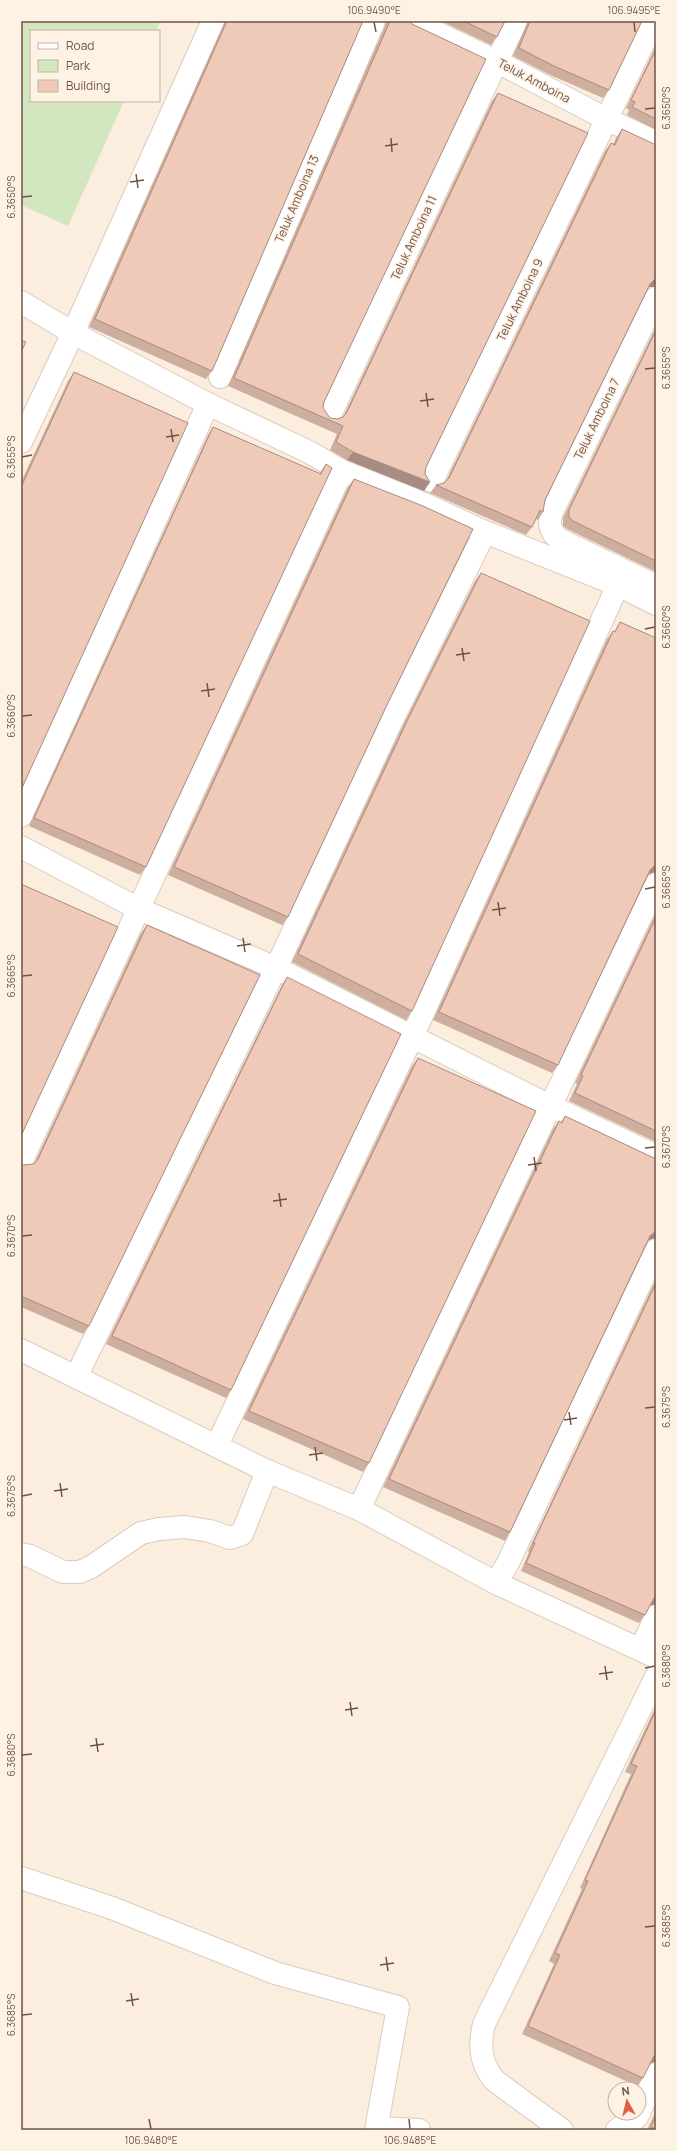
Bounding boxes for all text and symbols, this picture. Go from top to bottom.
text: 106.9490°E [347,3,401,17]
text: 106.9495°E [608,3,661,17]
legend [30,30,160,102]
text: Road [66,37,94,54]
street label: Teluk Amboina [495,54,574,107]
text: Park [66,57,91,74]
text: Building [66,77,110,94]
text: 6.3650°S [659,86,673,130]
street label: Teluk Amboina 13 [270,152,323,245]
text: 6.3650°S [4,175,18,219]
street label: Teluk Amboina 11 [386,193,441,283]
street label: Teluk Amboina 9 [492,256,547,344]
text: 6.3655°S [659,347,673,389]
street label: Teluk Amboina 7 [570,375,624,462]
text: 6.3655°S [4,436,18,478]
text: 6.3660°S [659,605,673,649]
text: 6.3660°S [4,694,18,738]
text: 6.3665°S [659,865,673,909]
text: 6.3665°S [4,954,18,998]
text: 6.3670°S [659,1126,673,1168]
text: 6.3670°S [4,1215,18,1257]
text: 6.3675°S [659,1386,673,1428]
text: 6.3675°S [4,1475,18,1517]
text: 6.3680°S [659,1644,673,1688]
text: 6.3680°S [4,1733,18,1777]
text: 6.3685°S [659,1905,673,1947]
text: 6.3685°S [4,1994,18,2036]
north arrow [607,2081,647,2121]
text: N [621,2083,631,2099]
text: 106.9480°E [125,2133,178,2147]
text: 106.9485°E [384,2133,437,2147]

